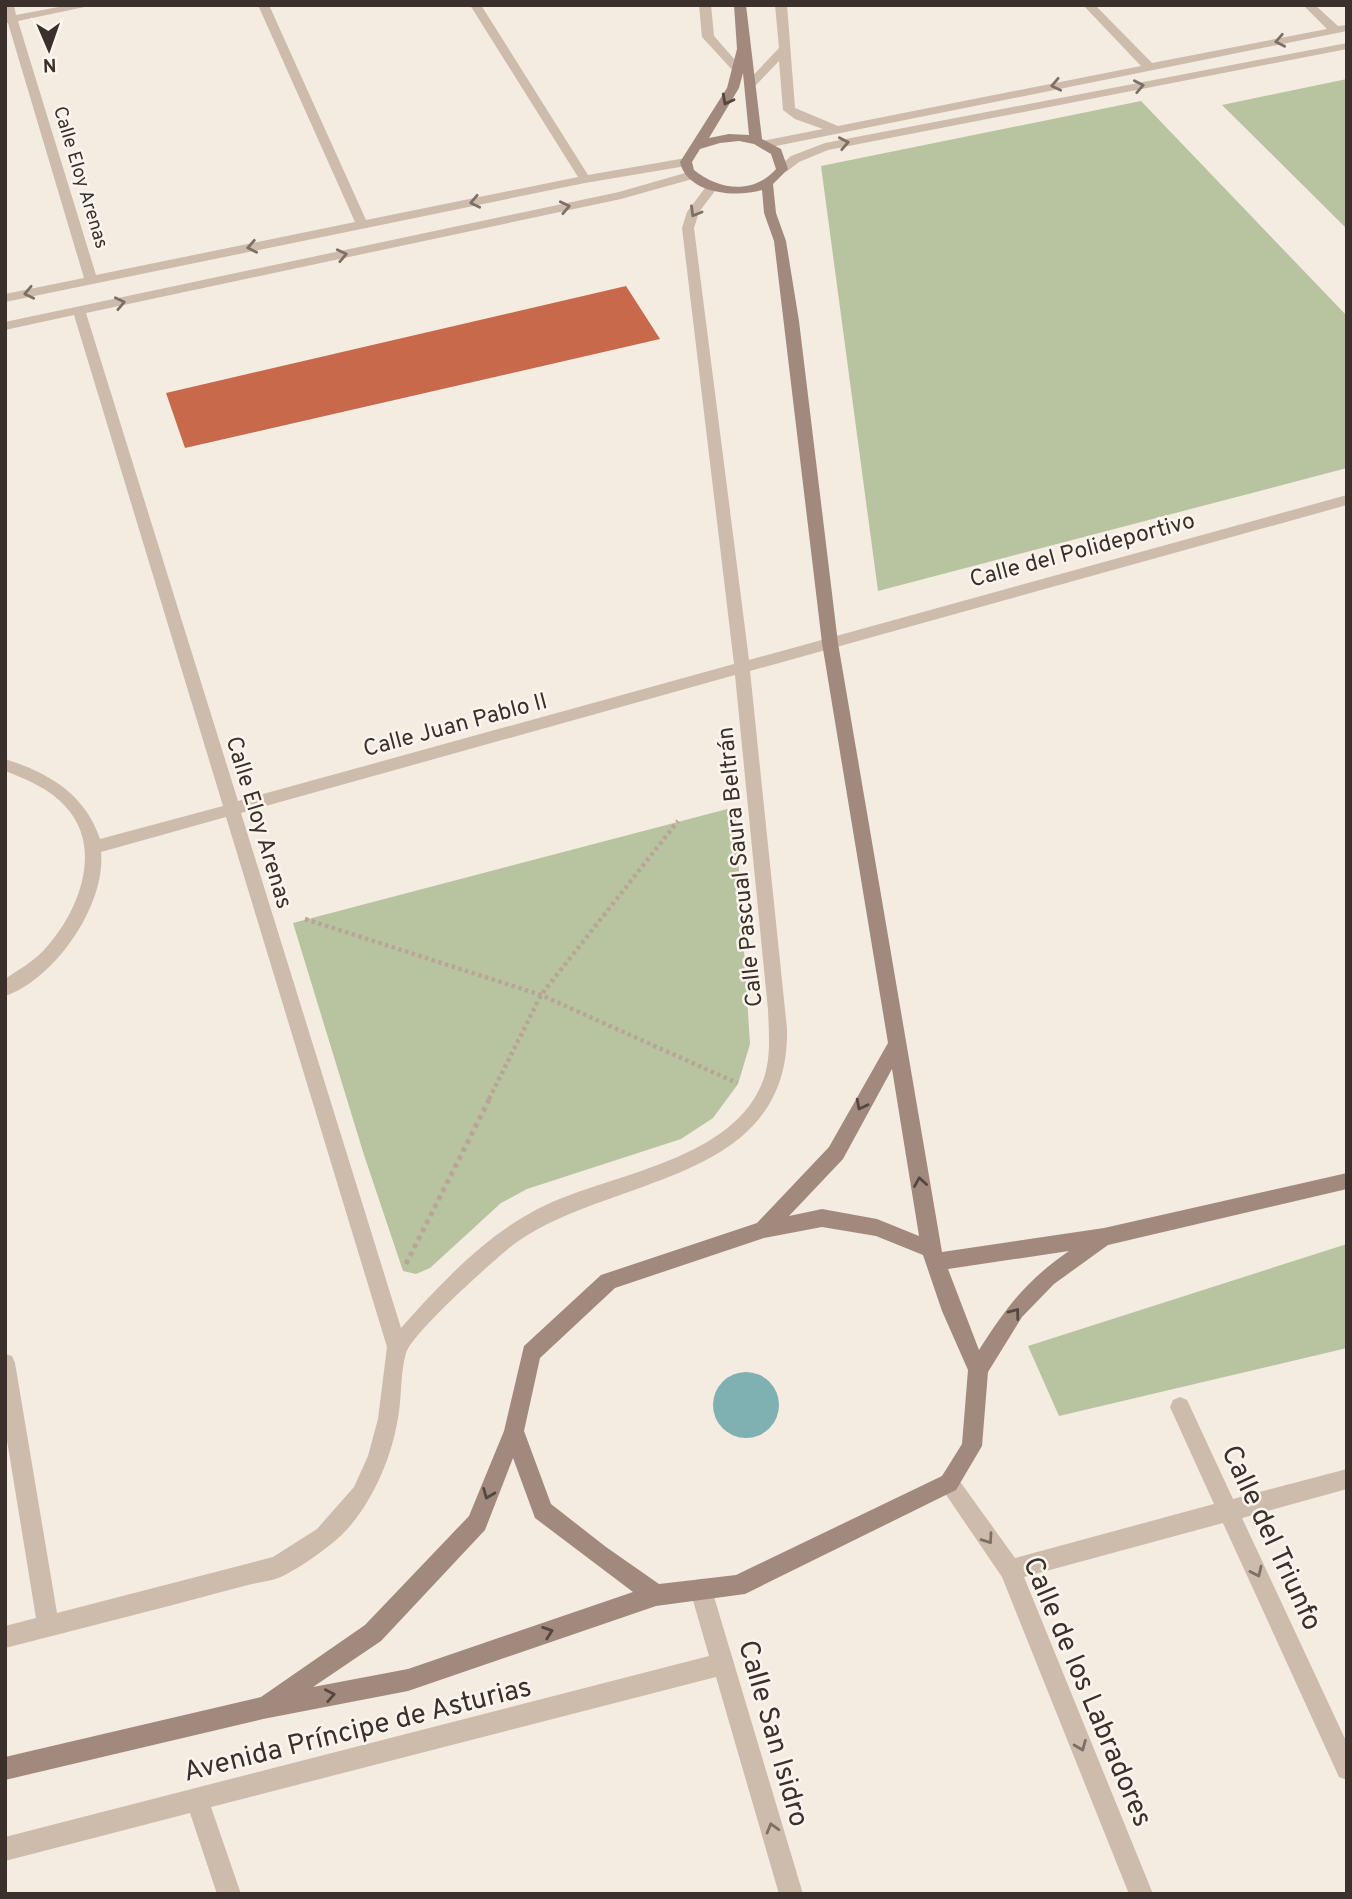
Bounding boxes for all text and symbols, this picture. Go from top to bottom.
north arrow [14,14,84,84]
one-way arrow [1274,33,1286,48]
text: N [42,52,57,76]
one-way arrow [1050,76,1062,91]
one-way arrow [1134,79,1145,94]
one-way arrow [721,93,735,105]
street label: Calle Eloy Arenas [47,104,113,252]
one-way arrow [838,137,850,152]
one-way arrow [469,193,481,208]
one-way arrow [559,200,571,215]
one-way arrow [690,204,703,217]
one-way arrow [246,239,258,254]
one-way arrow [336,248,348,263]
one-way arrow [23,284,35,299]
one-way arrow [114,296,126,311]
street label: Calle del Polideportivo [967,507,1199,595]
street label: Calle Juan Pablo II [360,688,551,765]
street label: Calle Pascual Saura Beltrán [712,725,771,1008]
street label: Calle Eloy Arenas [218,733,298,912]
one-way arrow [855,1098,869,1110]
one-way arrow [913,1176,928,1188]
one-way arrow [1007,1309,1019,1321]
street label: Calle del Triunfo [1212,1440,1329,1637]
one-way arrow [483,1488,497,1500]
one-way arrow [980,1531,992,1544]
street label: Calle de los Labradores [1013,1552,1159,1833]
one-way arrow [1249,1565,1263,1578]
one-way arrow [542,1626,554,1640]
street label: Calle San Isidro [728,1636,816,1831]
street label: Avenida Príncipe de Asturias [180,1670,536,1792]
one-way arrow [324,1688,336,1703]
one-way arrow [1073,1739,1087,1751]
one-way arrow [765,1823,780,1835]

